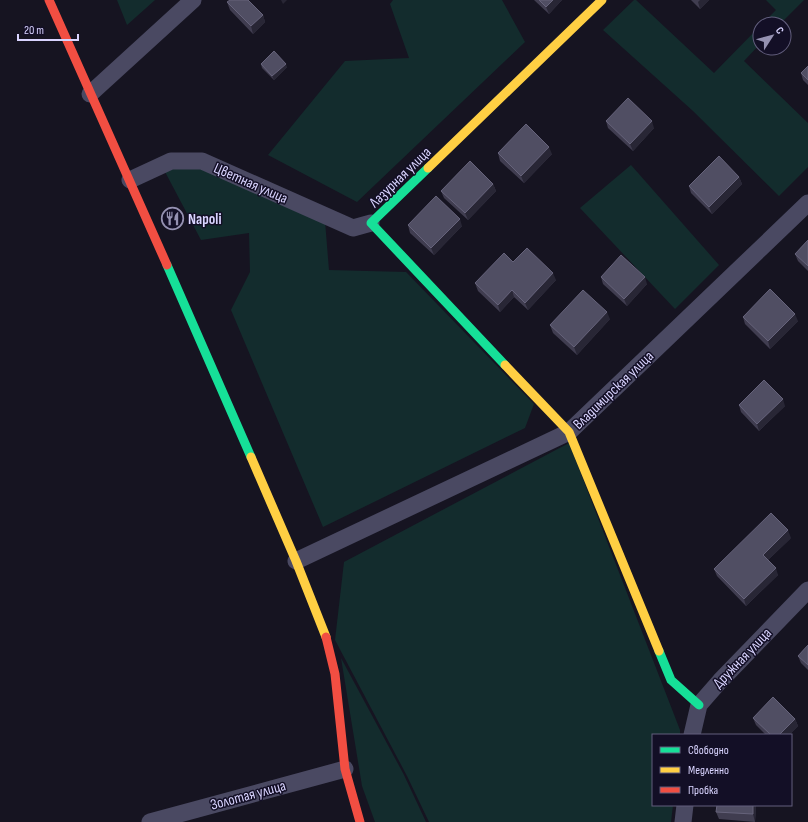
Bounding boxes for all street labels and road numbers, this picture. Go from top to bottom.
street label: Лазурная улица [365,143,436,212]
street label: Цветная улица [211,159,291,208]
street label: Владимирская улица [569,347,658,434]
street label: Дружная улица [709,624,776,693]
street label: Золотая улица [208,776,288,815]

